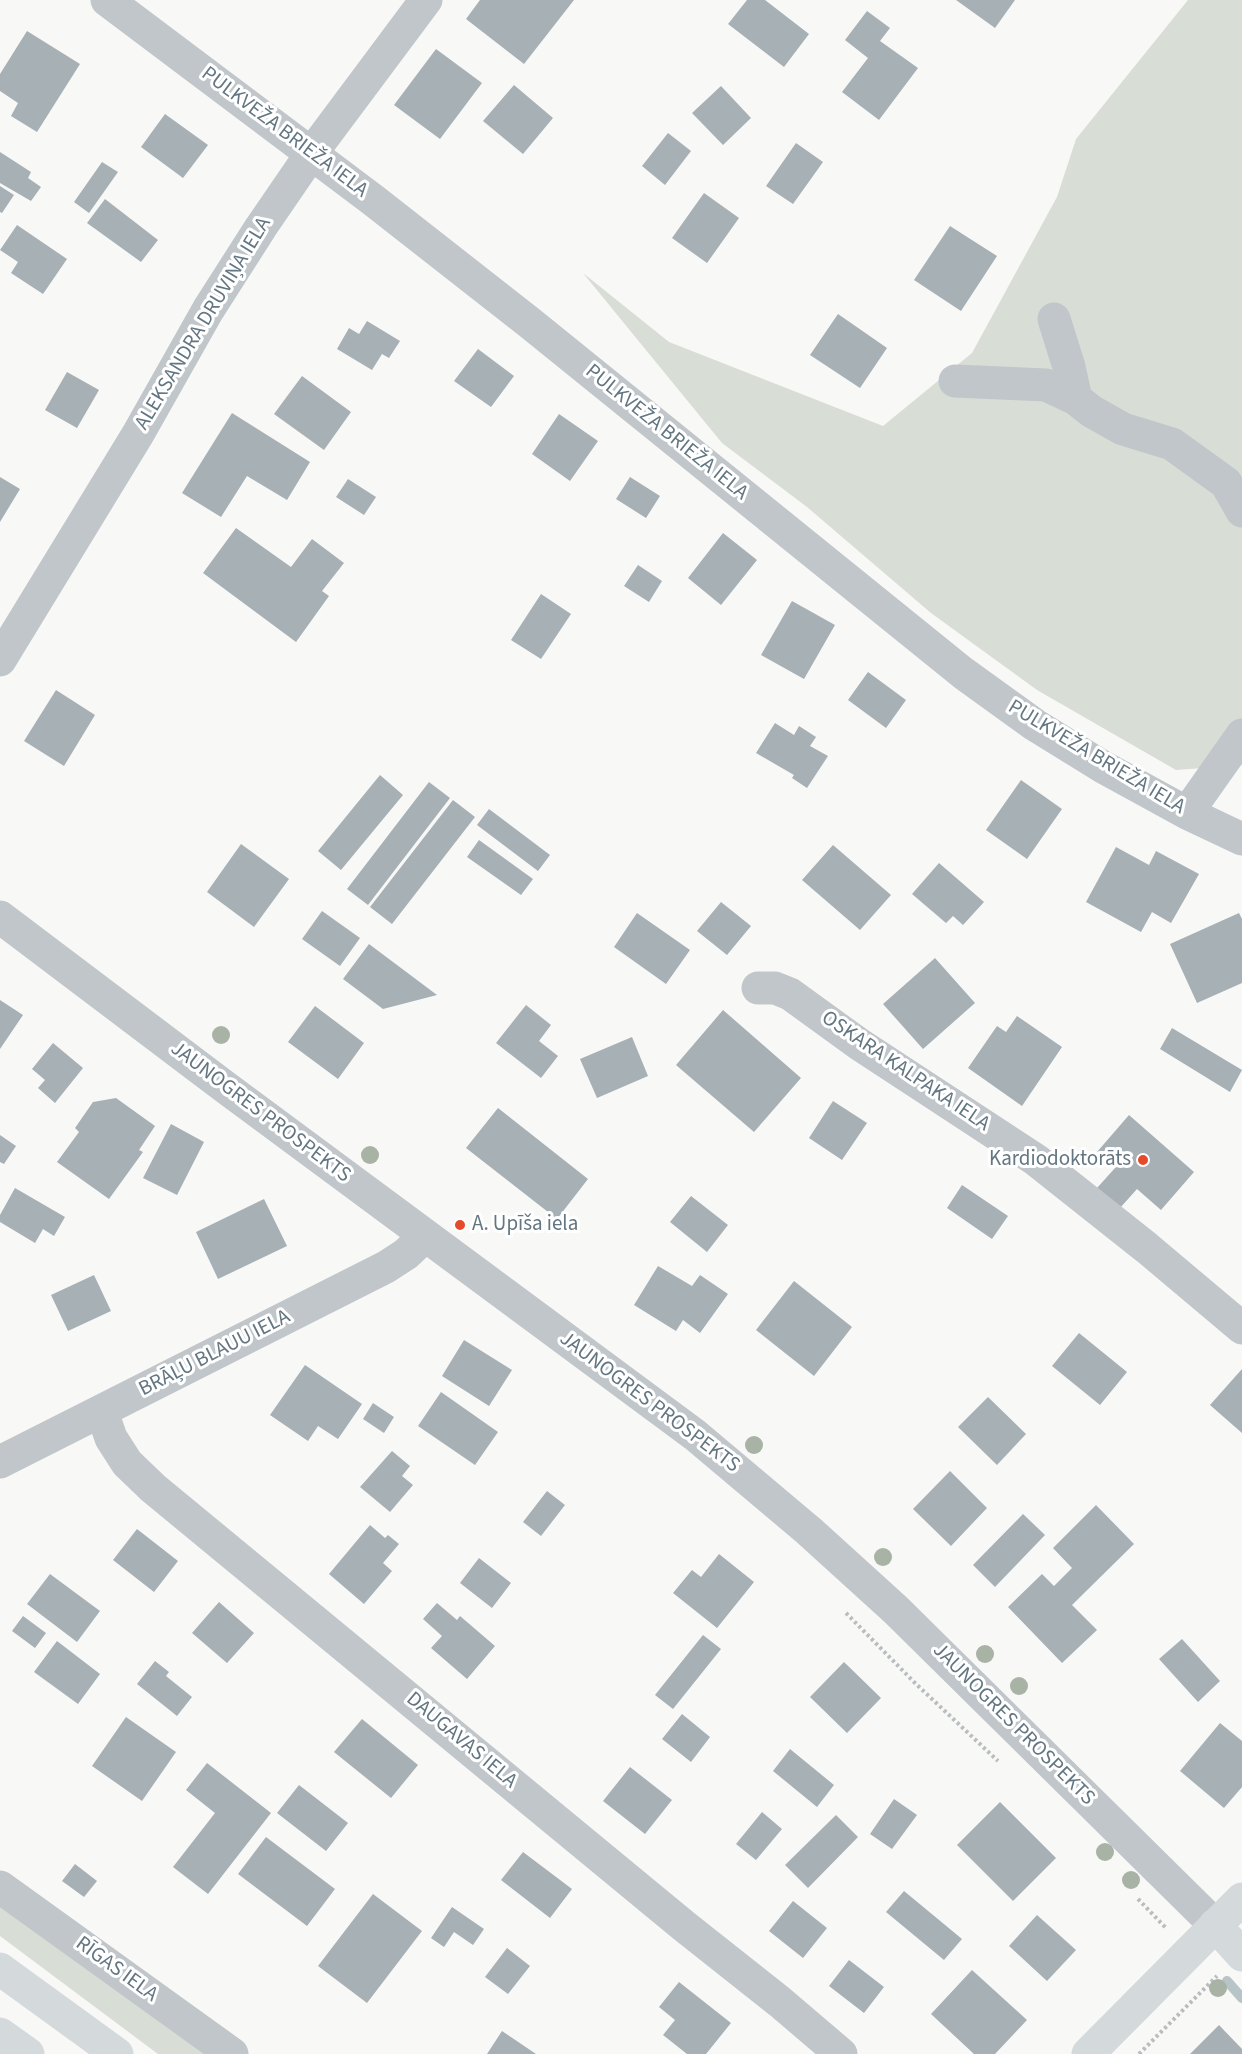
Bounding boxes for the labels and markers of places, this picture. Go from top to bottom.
place label: Kardiodoktorāts [989,1147,1131,1173]
marker: Kardiodoktorāts [1136,1153,1150,1167]
place label: A. Upīša iela [472,1212,578,1238]
marker: A. Upīša iela [453,1218,467,1232]

